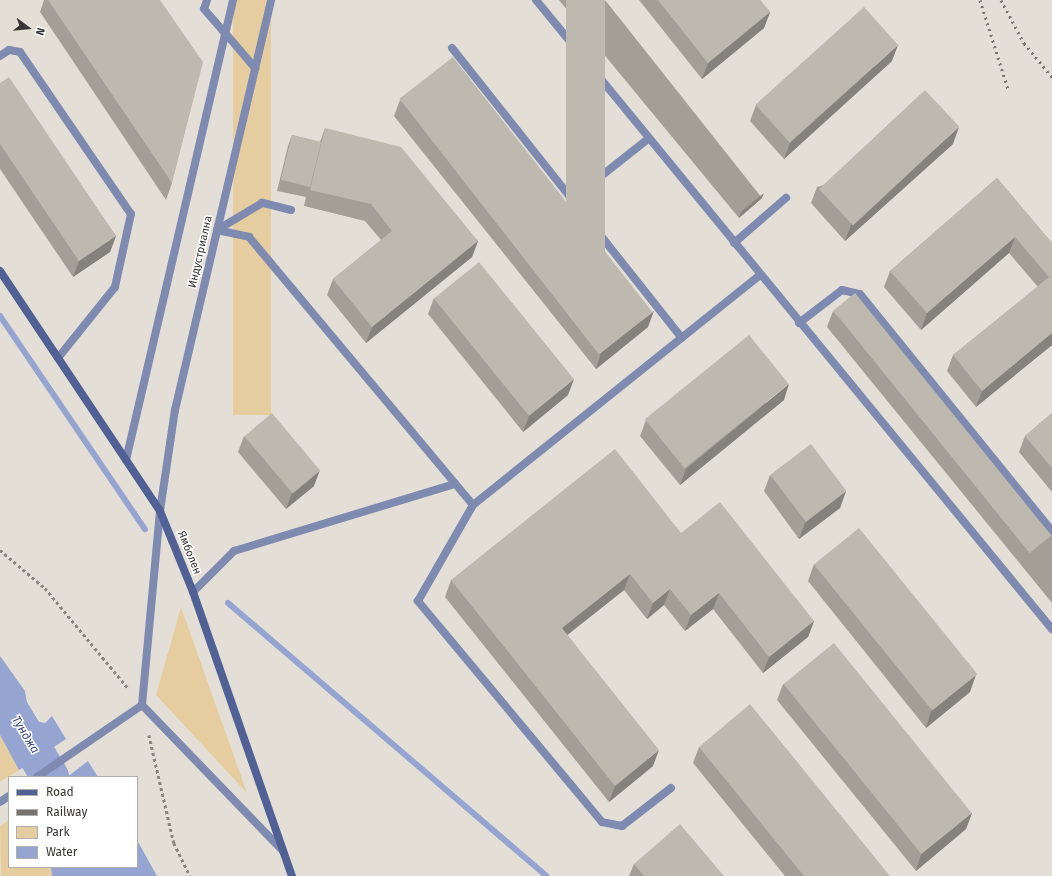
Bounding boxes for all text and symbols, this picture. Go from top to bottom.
north arrow [8,8,48,48]
text: N [33,26,47,37]
street label: Индустриална [186,215,216,289]
street label: Ямболен [174,529,204,577]
water label: Тунджа [8,714,42,756]
legend [8,776,138,868]
text: Road [46,785,74,799]
text: Railway [46,805,87,819]
text: Park [46,825,70,839]
text: Water [46,845,77,859]

